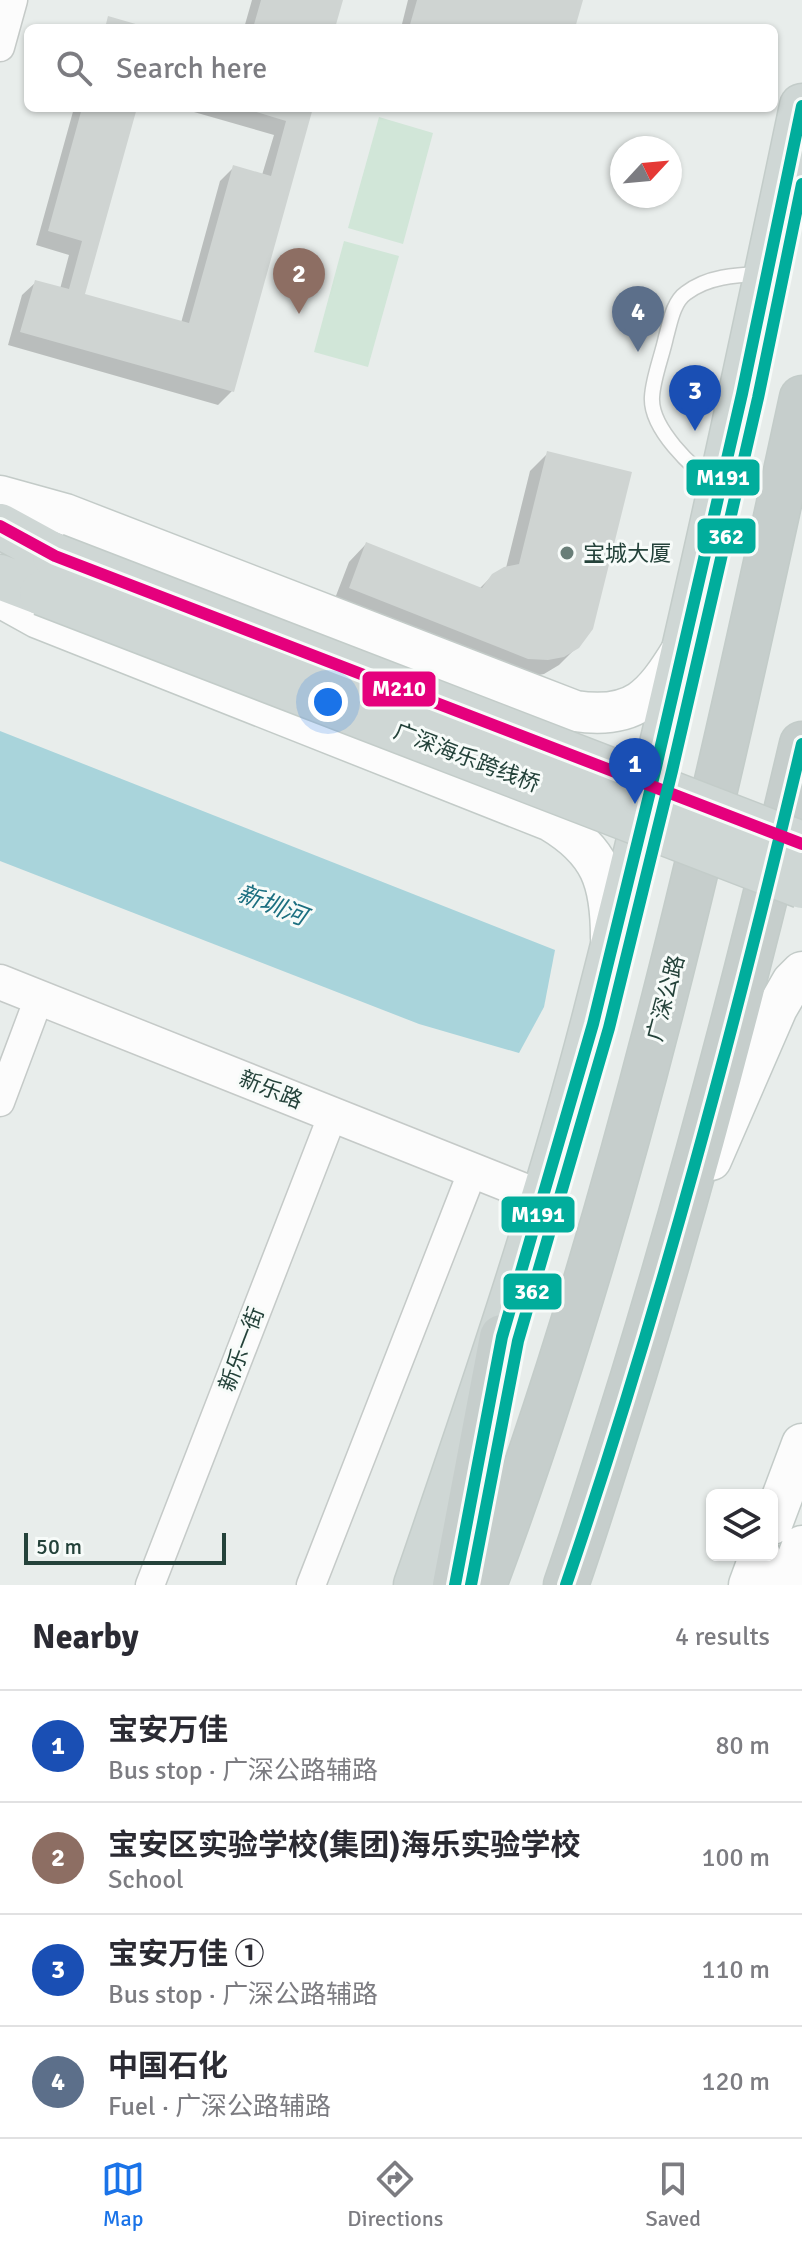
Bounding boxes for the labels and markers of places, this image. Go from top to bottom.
pin: 2 [273,248,325,314]
pin: 4 [612,286,664,352]
pin: 3 [669,365,721,431]
place label: 宝城大厦 [583,540,671,567]
marker: 宝城大厦 [558,544,576,562]
pin: 1 [609,738,661,804]

